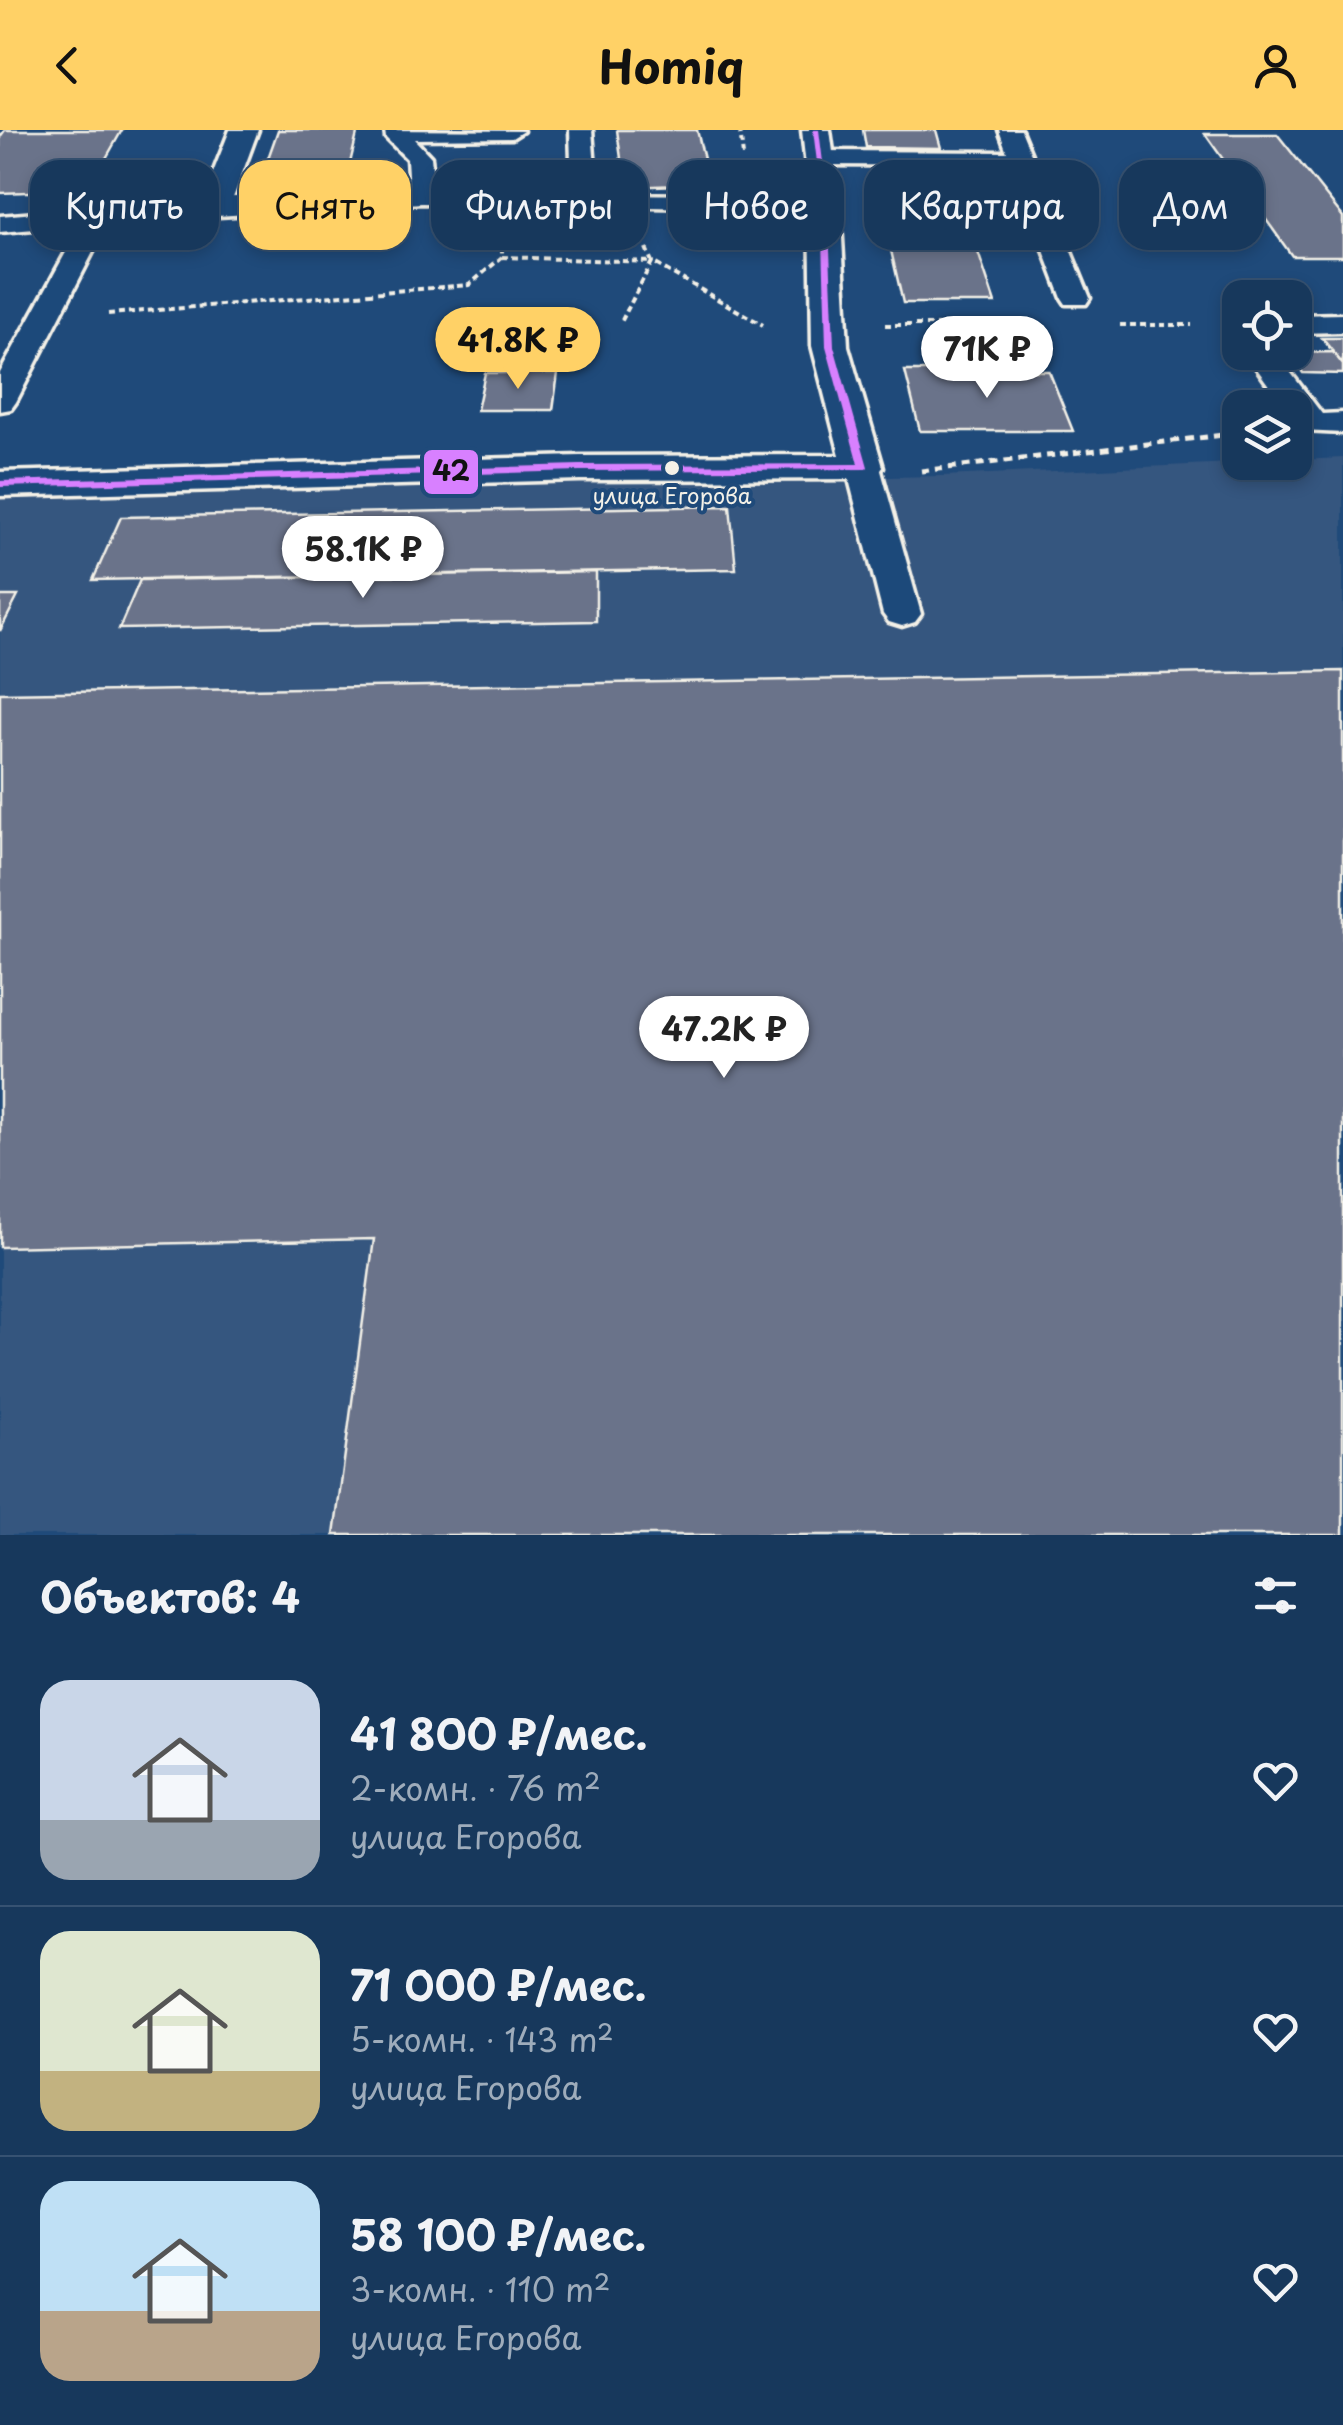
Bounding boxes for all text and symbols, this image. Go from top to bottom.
text: Homiq [599,31,744,99]
icon: back [40,38,95,93]
icon: person [1248,38,1303,93]
chip: Купить [30,160,219,250]
chip: Снять [239,160,411,250]
chip: Фильтры [431,160,648,250]
chip: Новое [668,160,844,250]
chip: Квартира [864,160,1099,250]
chip: Дом [1119,160,1264,250]
map controls [1222,280,1312,480]
button: locate [1222,280,1312,370]
pin: 41.8K ₽ [426,307,610,392]
text: 41.8K ₽ [457,315,579,363]
pin: 71K ₽ [917,316,1057,401]
text: 71K ₽ [943,324,1031,372]
button: layers [1222,390,1312,480]
line badge: 42 [422,448,480,496]
text: 42 [432,448,470,491]
marker: улица Егорова [662,458,682,478]
place label: улица Егорова [592,478,752,511]
pin: 58.1K ₽ [271,516,455,601]
text: 58.1K ₽ [304,524,422,572]
pin: 47.2K ₽ [632,996,816,1081]
text: 47.2K ₽ [661,1004,787,1052]
text: Объектов: 4 [40,1564,300,1627]
icon: filters [1248,1568,1303,1623]
text: 41 800 ₽/мес. [350,1701,648,1764]
icon: home [120,1720,240,1840]
icon: heart [1248,1753,1303,1808]
text: 2-комн. · 76 m² [350,1764,601,1812]
text: улица Егорова [350,1812,581,1860]
text: 71 000 ₽/мес. [350,1952,647,2015]
icon: home [120,1971,240,2091]
icon: heart [1248,2004,1303,2059]
text: 5-комн. · 143 m² [350,2015,614,2063]
text: улица Егорова [350,2063,581,2111]
text: 58 100 ₽/мес. [350,2202,646,2265]
icon: home [120,2221,240,2341]
icon: heart [1248,2254,1303,2309]
text: 3-комн. · 110 m² [350,2265,610,2313]
text: улица Егорова [350,2313,581,2361]

